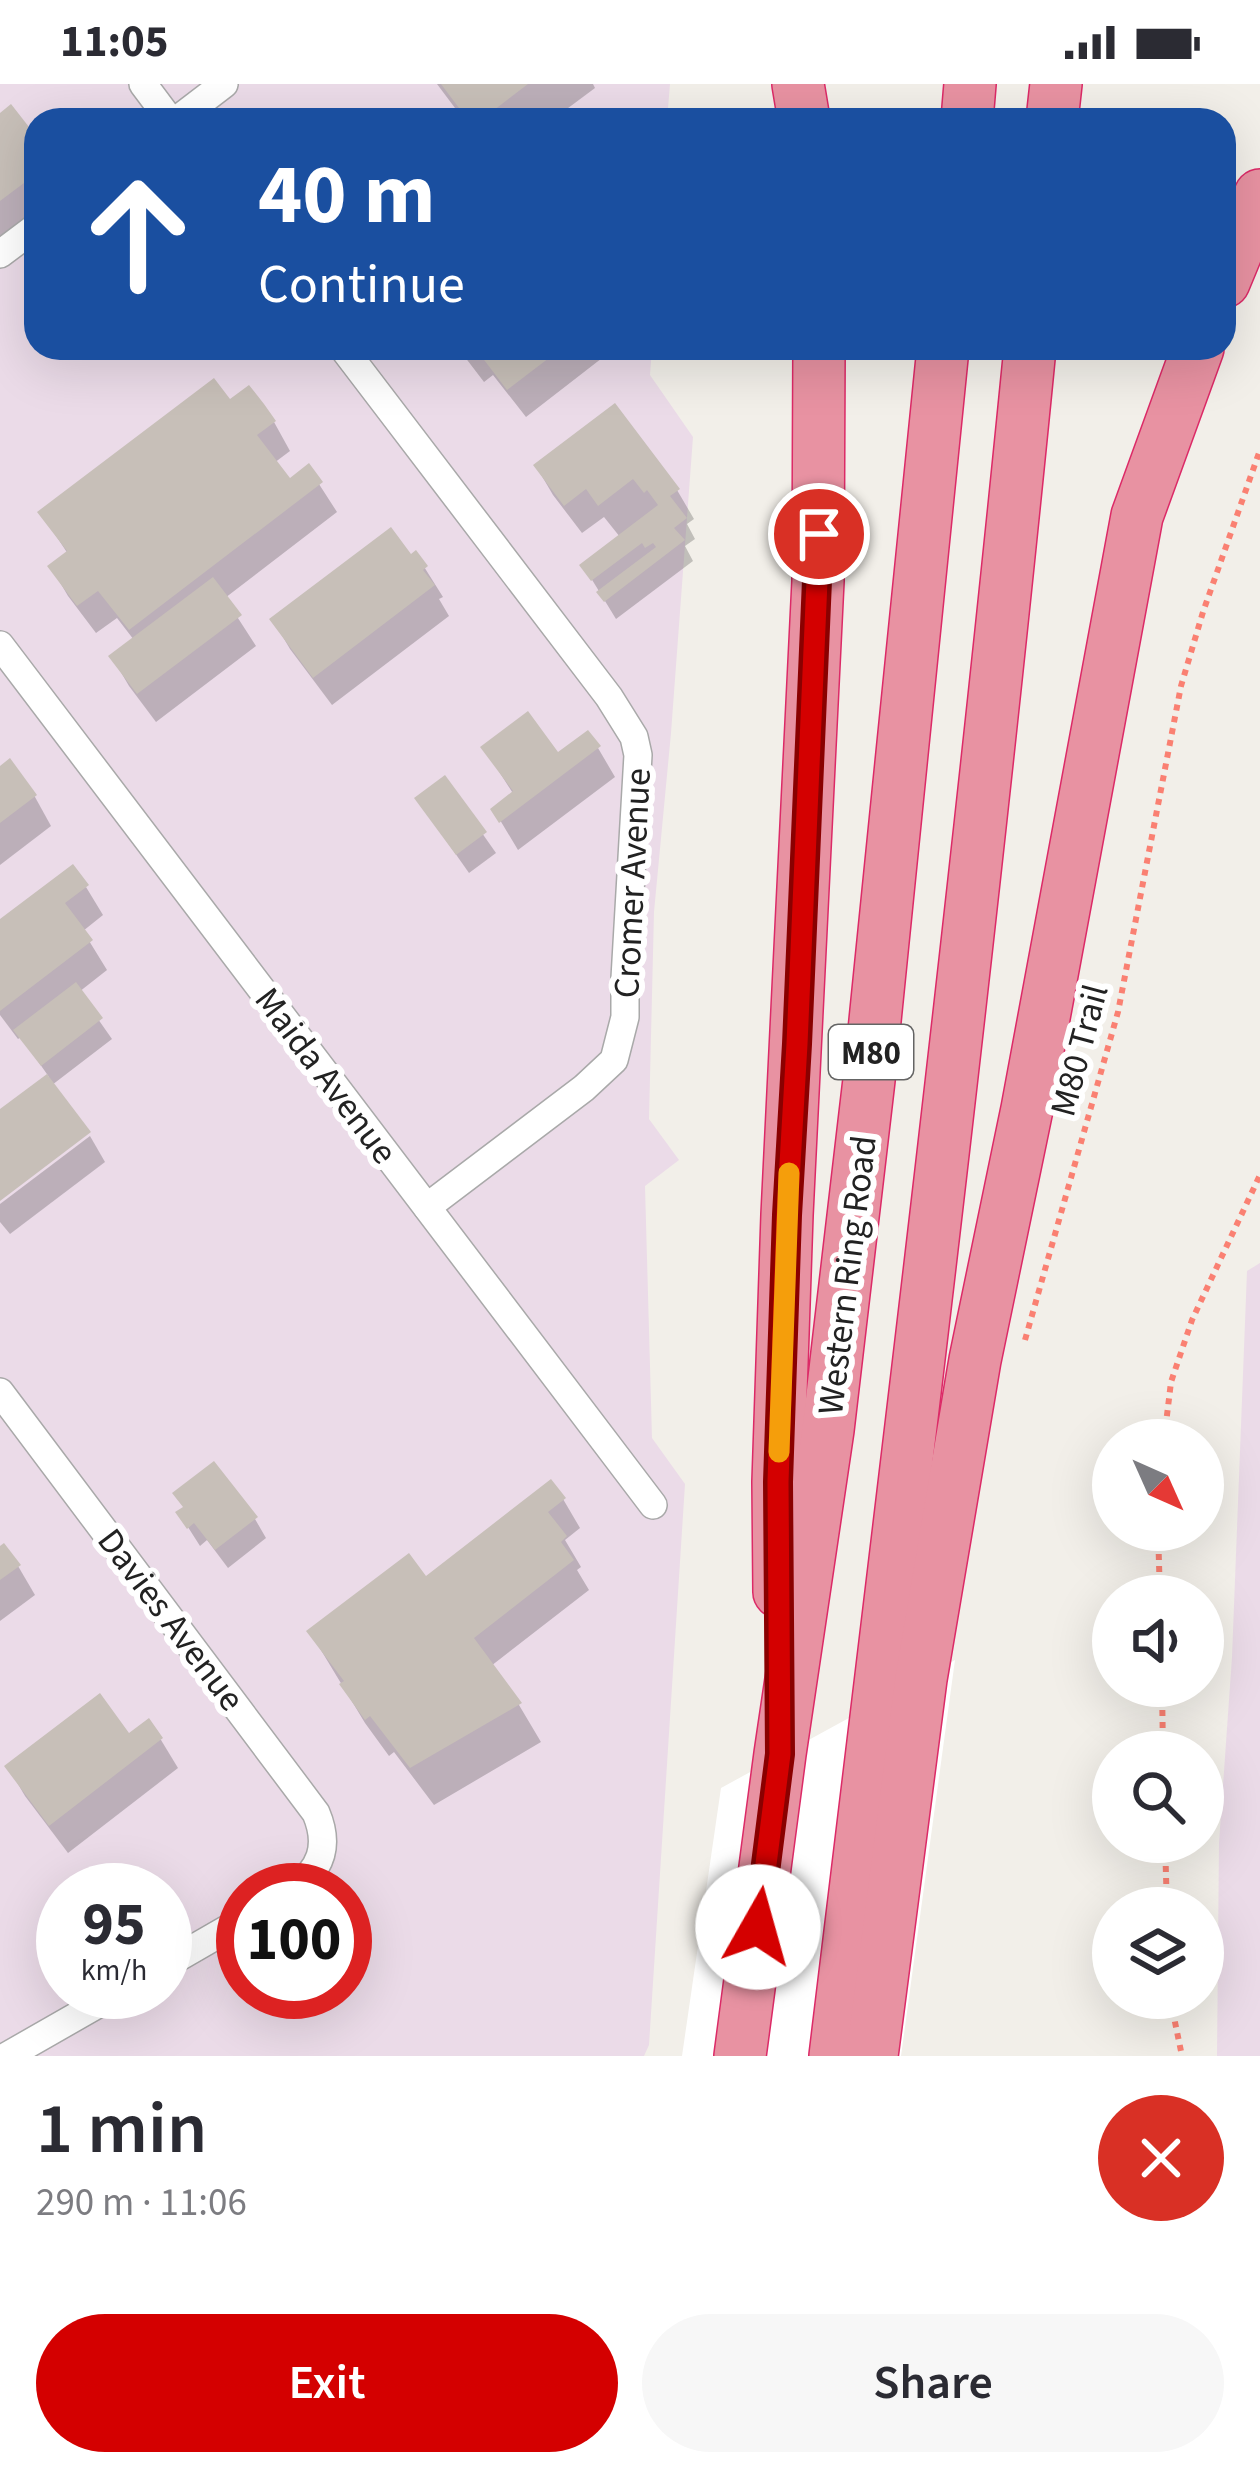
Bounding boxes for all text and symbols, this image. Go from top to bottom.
text: 11:05 [60,10,169,74]
text: 40 m [258,136,436,256]
icon: ahead [60,156,216,312]
text: Continue [258,247,465,324]
pin [768,483,870,585]
icon: arrive [786,501,852,567]
street label: Cromer Avenue [601,767,664,1000]
street label: Maida Avenue [242,977,409,1175]
street label: M80 Trail [1037,979,1121,1122]
road number: M80 [829,1025,913,1079]
street label: Western Ring Road [805,1133,890,1418]
north arrow [1092,1419,1224,1551]
map controls [1092,1419,1224,2019]
street label: Davies Avenue [85,1518,256,1722]
button: sound [1092,1575,1224,1707]
button: search [1092,1731,1224,1863]
speed limit sign: 100 [216,1863,372,2019]
position arrow [695,1864,821,1990]
text: 95 [82,1883,146,1968]
button: layers [1092,1887,1224,2019]
text: km/h [81,1949,147,1992]
text: 1 min [36,2078,207,2181]
button: close [1098,2095,1224,2221]
text: 290 m · 11:06 [36,2175,247,2231]
button: Exit [36,2314,618,2452]
button: Share [642,2314,1224,2452]

